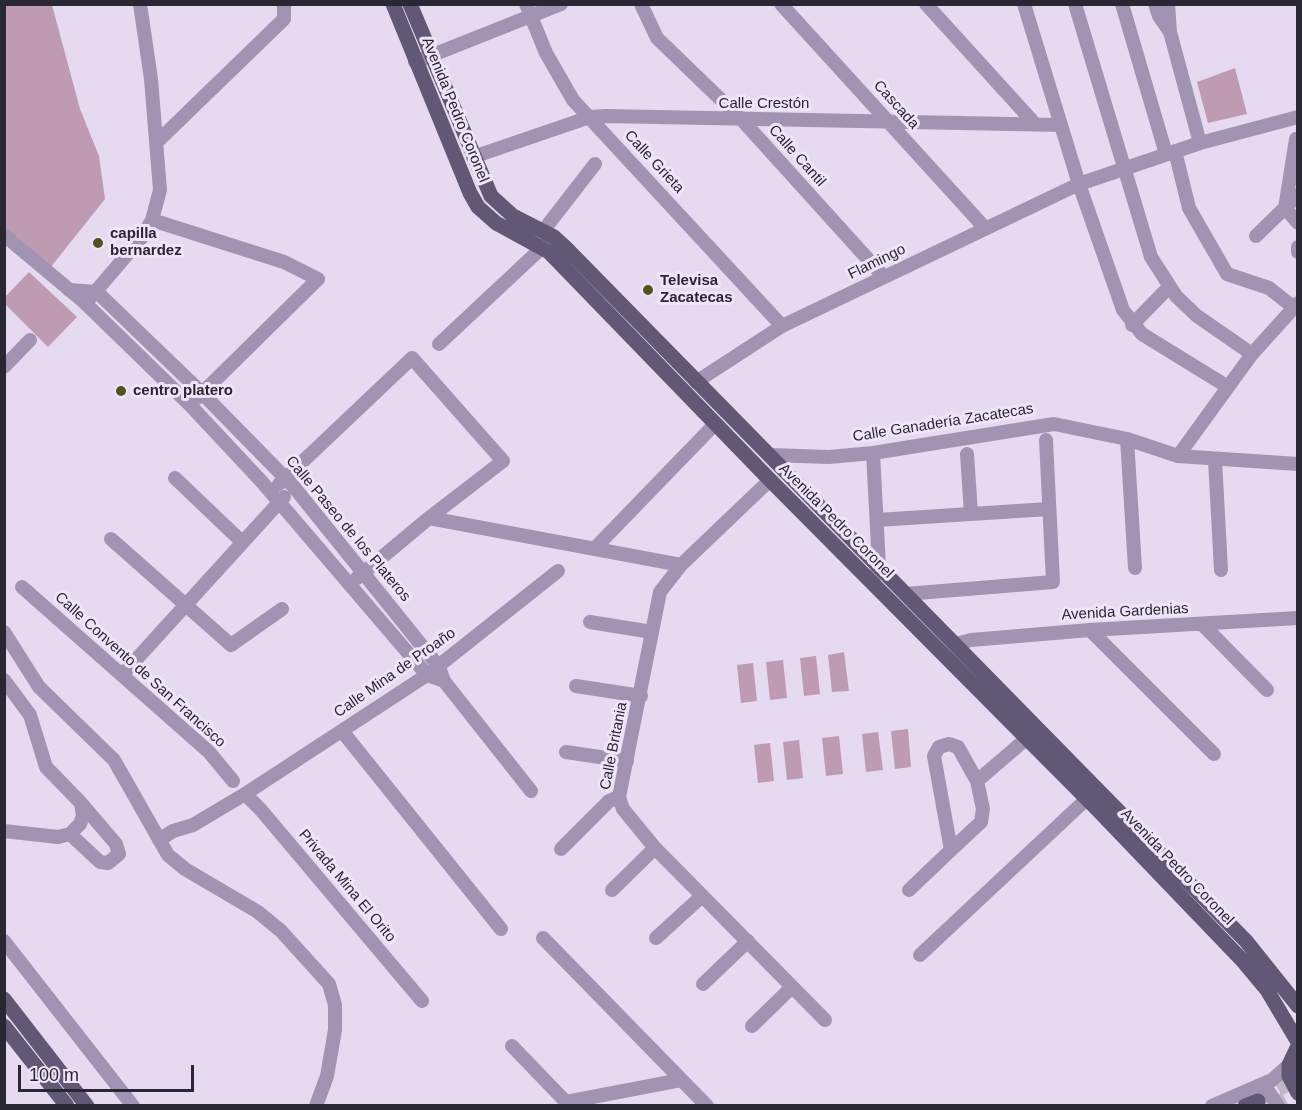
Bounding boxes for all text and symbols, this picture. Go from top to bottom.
street label: Avenida Pedro Coronel [418,35,492,185]
street label: Cascada [870,77,922,133]
street label: Calle Crestón [719,95,809,113]
street label: Calle Cantil [765,121,829,191]
street label: Calle Grieta [620,127,688,197]
place label: capilla bernardez [110,225,182,260]
marker: capilla bernardez [91,236,105,250]
street label: Flamingo [845,240,909,284]
place label: Televisa Zacatecas [660,272,733,307]
marker: Televisa Zacatecas [641,283,655,297]
place label: centro platero [133,382,233,400]
marker: centro platero [114,384,128,398]
street label: Calle Ganadería Zacatecas [851,400,1035,446]
street label: Calle Paseo de los Plateros [282,453,414,605]
street label: Avenida Pedro Coronel [775,460,897,582]
street label: Calle Convento de San Francisco [51,589,229,751]
street label: Avenida Gardenias [1061,600,1189,624]
street label: Calle Mina de Proaño [331,624,459,722]
street label: Calle Britania [597,700,631,792]
street label: Avenida Pedro Coronel [1117,805,1237,929]
street label: Privada Mina El Orito [295,826,399,946]
scale bar [21,1053,196,1091]
text: 100 m [29,1065,79,1085]

